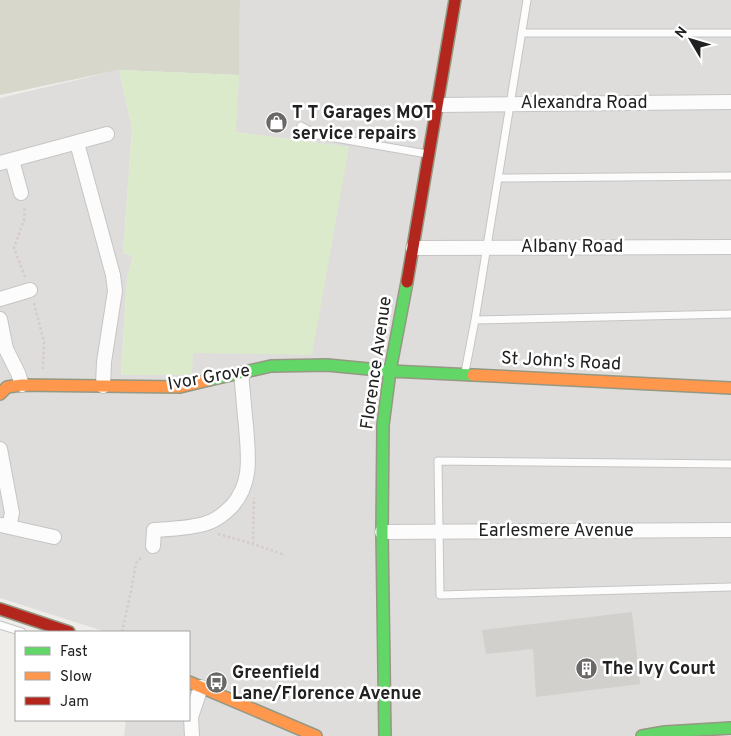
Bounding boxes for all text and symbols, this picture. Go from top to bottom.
north arrow [666,15,716,65]
text: N [672,24,692,42]
street label: Alexandra Road [520,92,648,115]
place label: T T Garages MOT service repairs [292,102,434,146]
shop icon: T T Garages MOT service repairs [264,111,288,135]
street label: Albany Road [521,236,623,259]
street label: Florence Avenue [356,295,398,431]
street label: St John's Road [500,347,622,377]
street label: Ivor Grove [166,359,252,397]
street label: Earlesmere Avenue [478,520,634,543]
legend [15,631,190,721]
text: Fast [60,643,88,662]
building icon: The Ivy Court [574,657,598,681]
place label: The Ivy Court [602,658,716,681]
place label: Greenfield Lane/Florence Avenue [232,662,421,706]
text: Slow [60,668,92,687]
bus stop icon: Greenfield Lane/Florence Avenue [204,671,228,695]
text: Jam [60,693,89,712]

